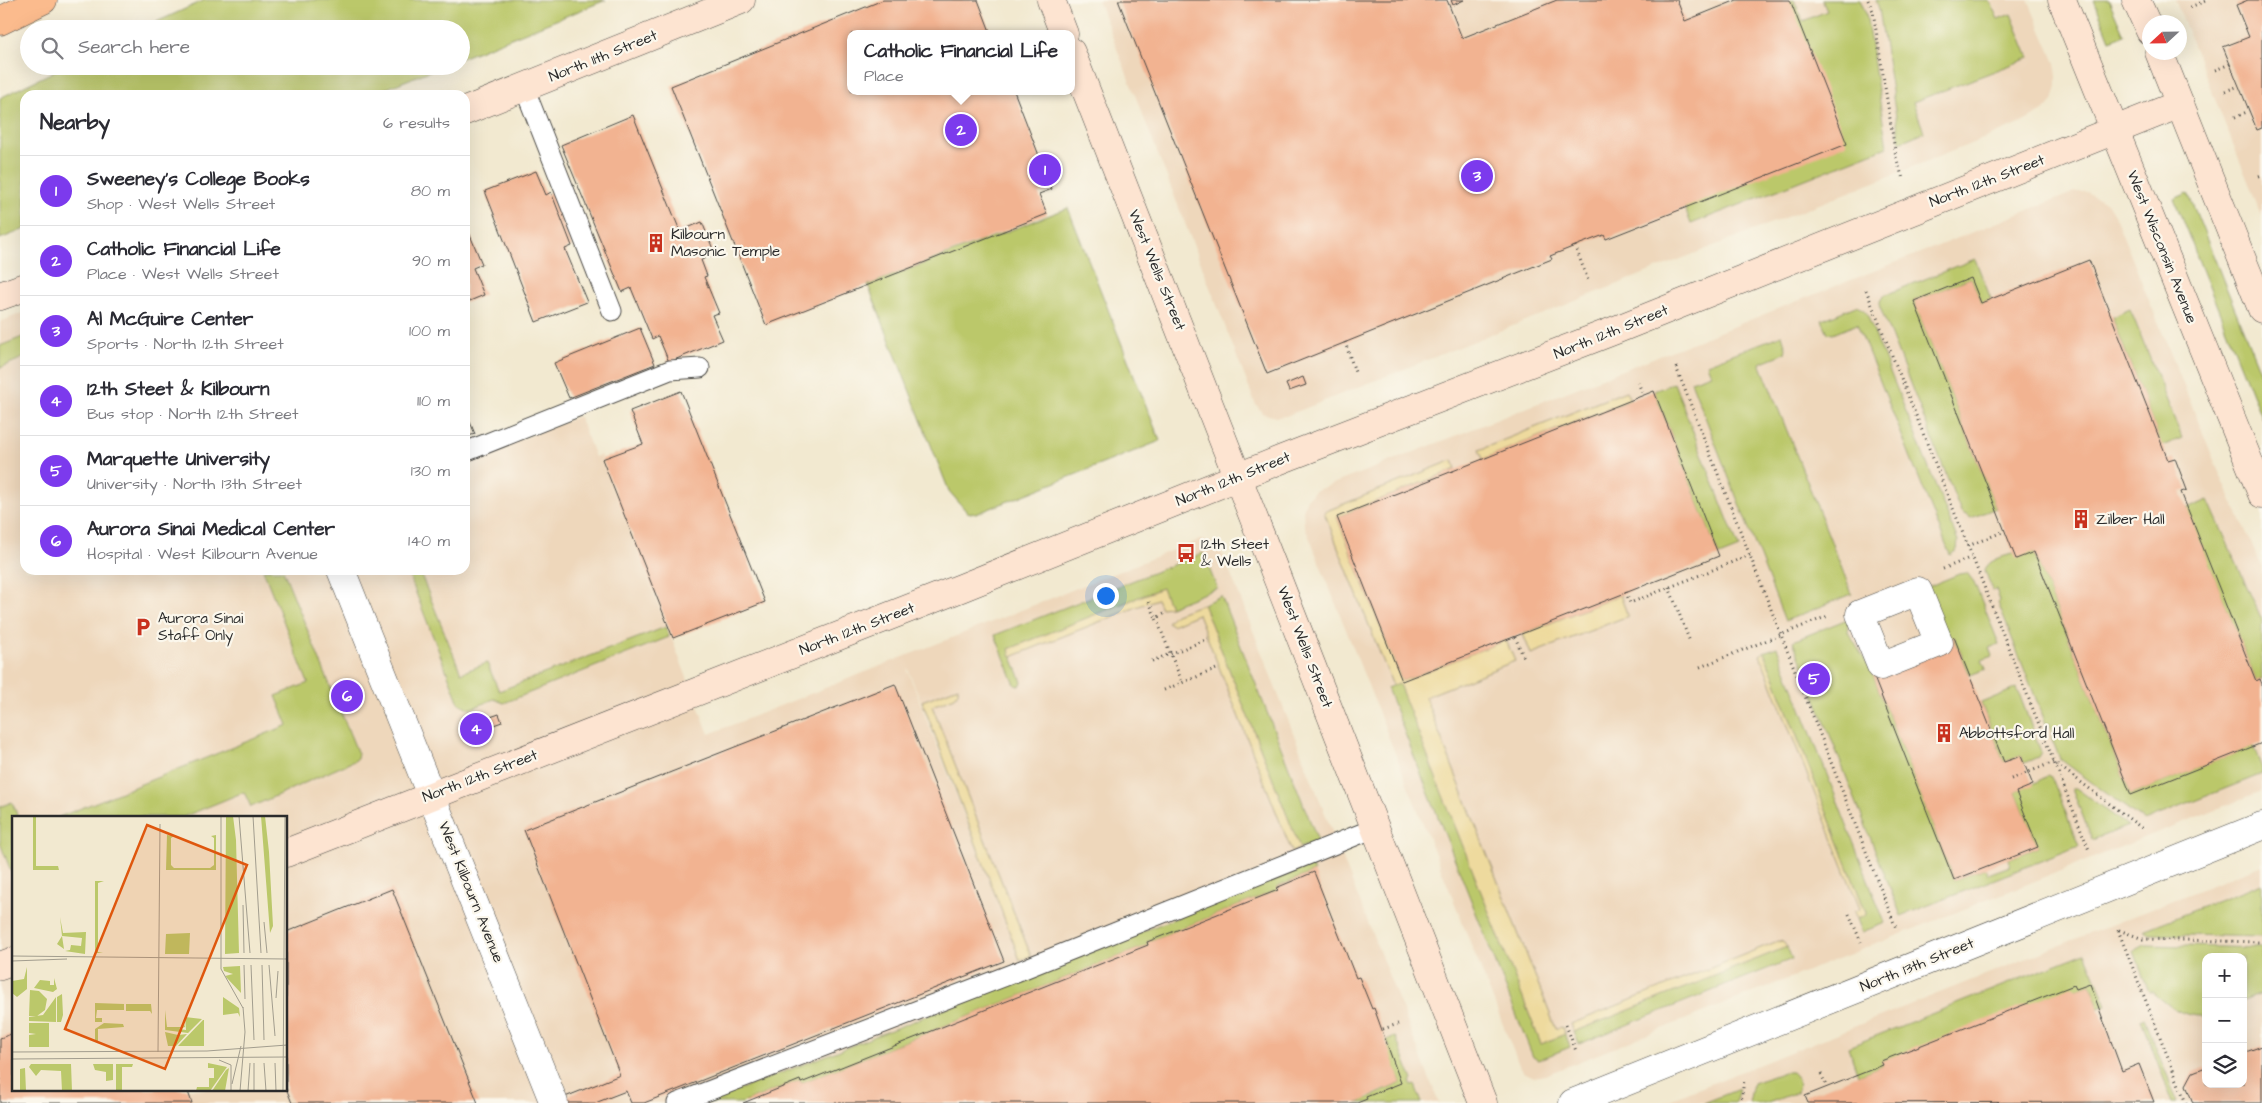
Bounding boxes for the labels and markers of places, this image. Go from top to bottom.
pin: 2 [945,111,977,149]
pin: 1 [1029,151,1061,189]
pin: 3 [1461,157,1493,195]
place label: Kilbourn Masonic Temple [671,224,780,262]
building icon: Kilbourn Masonic Temple [645,232,667,254]
building icon: Zilber Hall [2070,508,2092,530]
place label: Zilber Hall [2096,509,2165,530]
place label: 12th Steet & Wells [1201,534,1269,572]
bus stop icon: 12th Steet & Wells [1175,542,1197,564]
place label: Aurora Sinai Staff Only [158,608,244,647]
parking icon: Aurora Sinai Staff Only [132,616,154,638]
pin: 5 [1798,660,1830,698]
pin: 6 [331,677,363,715]
pin: 4 [460,710,492,748]
building icon: Abbottsford Hall [1933,722,1955,744]
place label: Abbottsford Hall [1959,723,2074,744]

